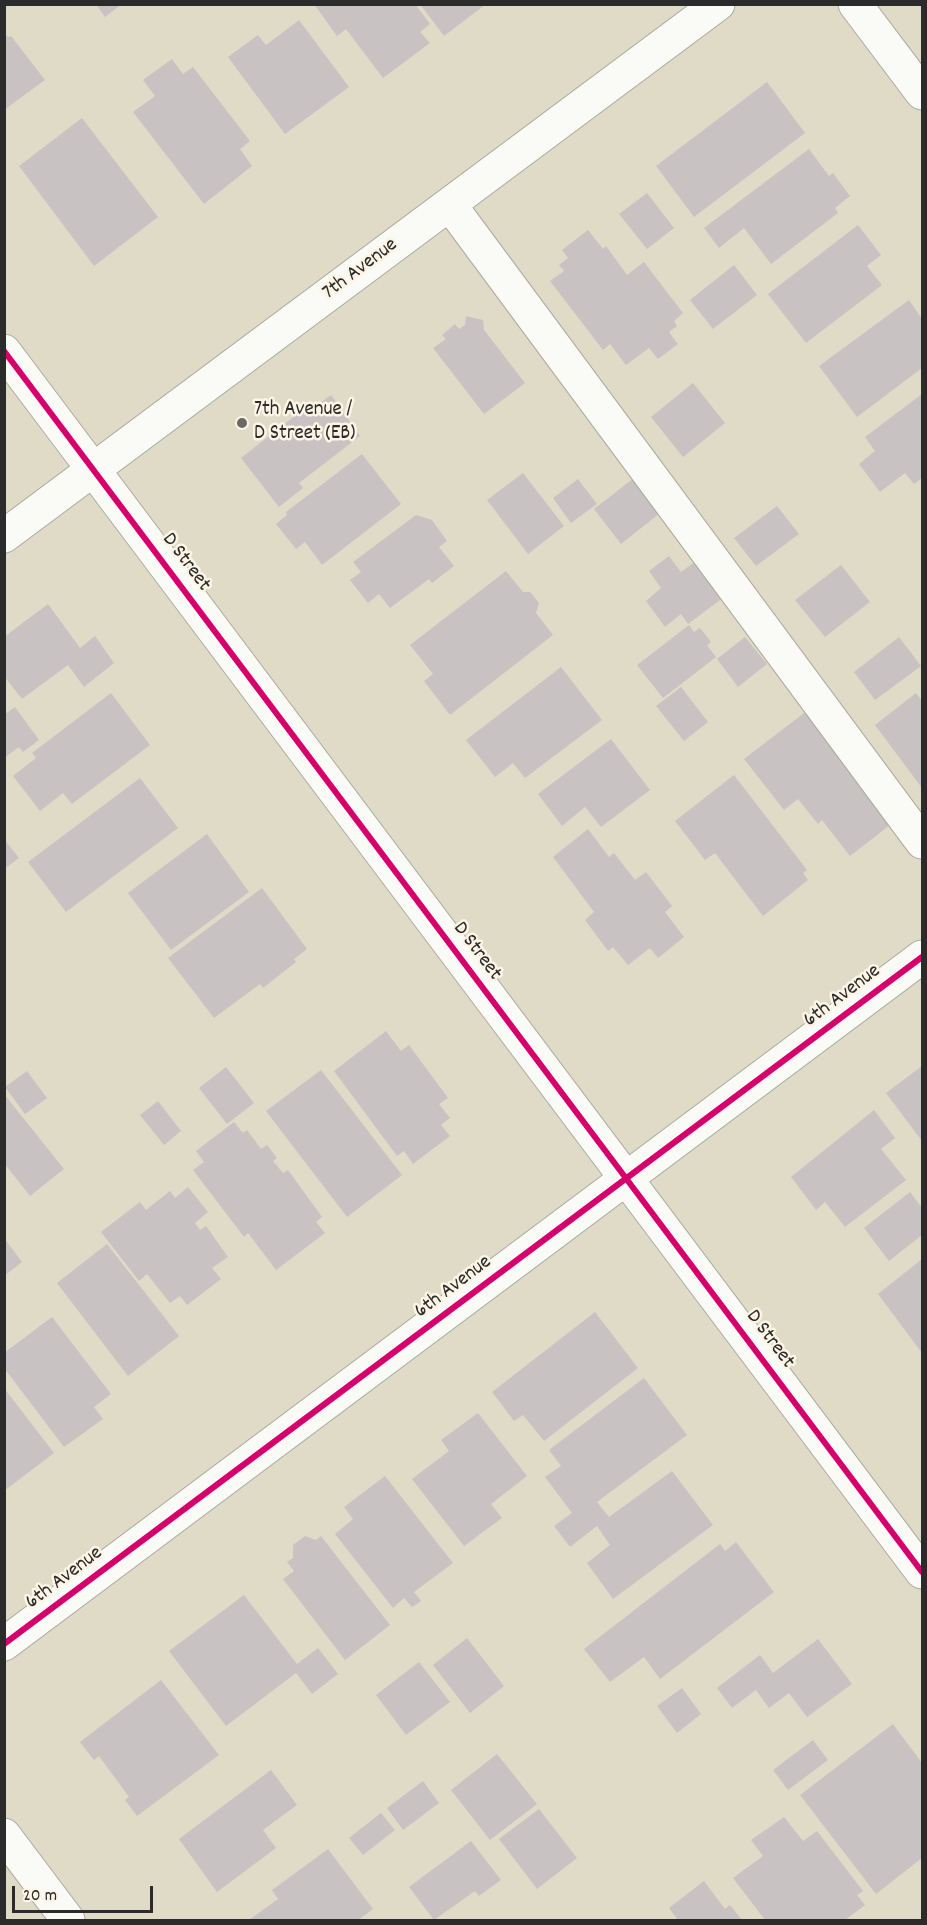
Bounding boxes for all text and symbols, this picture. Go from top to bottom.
street label: 7th Avenue [318,234,404,306]
place label: 7th Avenue / D Street (EB) [254,398,355,448]
marker: 7th Avenue / D Street (EB) [235,416,249,430]
street label: D Street [155,529,215,597]
street label: D Street [446,918,506,986]
street label: 6th Avenue [800,960,886,1034]
street label: 6th Avenue [411,1251,497,1325]
street label: D Street [739,1306,799,1374]
street label: 6th Avenue [22,1542,108,1616]
scale bar [15,1874,156,1912]
text: 20 m [23,1884,57,1909]

